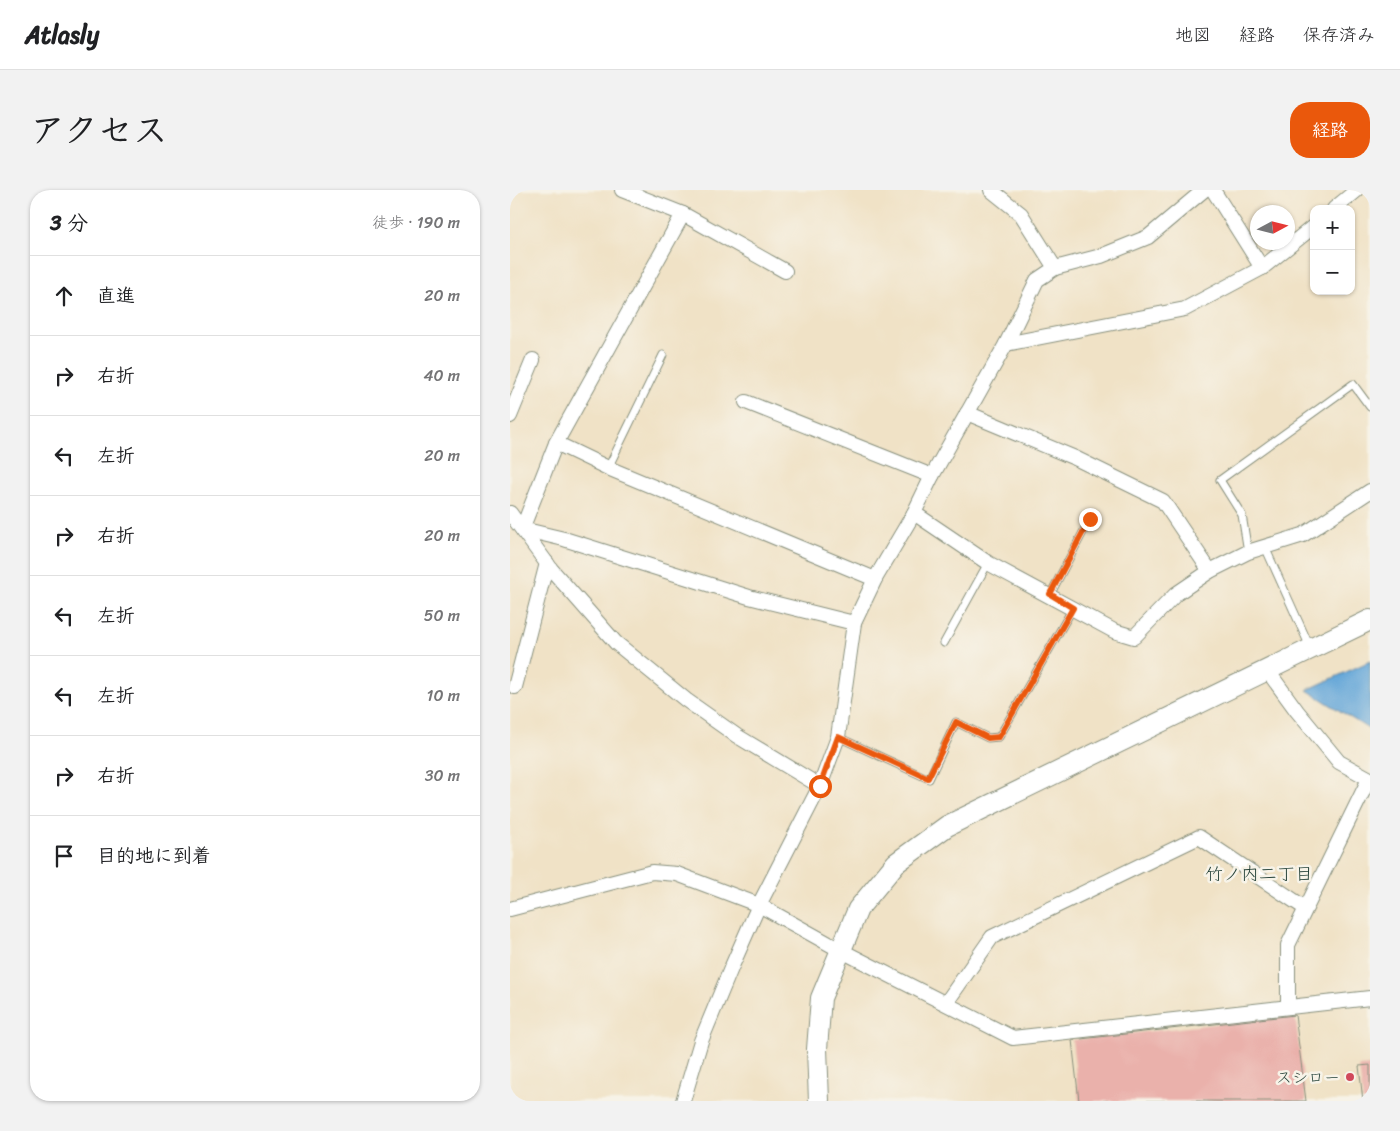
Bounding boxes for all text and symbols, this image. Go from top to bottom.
text: Atlasly [25,14,99,56]
text: 地図 [1175,19,1211,51]
text: 経路 [1239,19,1275,51]
text: 保存済み [1303,19,1375,51]
text: アクセス [30,99,168,161]
button: 経路 [1290,102,1370,158]
text: 3 分 [50,204,88,242]
north arrow [1250,205,1295,250]
map controls [1310,205,1355,295]
button: + [1310,205,1355,250]
text: 徒歩 · 190 m [372,208,460,237]
button: − [1310,250,1355,295]
text: 直進 [97,279,135,312]
text: 20 m [424,281,460,310]
icon: ahead [50,282,78,310]
text: 右折 [97,359,135,392]
text: 40 m [423,361,460,390]
icon: right [50,362,78,390]
text: 左折 [97,439,135,472]
text: 20 m [424,441,460,470]
icon: left [50,442,78,470]
route end [1079,508,1102,531]
text: 右折 [97,519,135,552]
text: 20 m [424,521,460,550]
icon: right [50,522,78,550]
text: 左折 [97,599,135,632]
text: 50 m [424,601,460,630]
icon: left [50,602,78,630]
text: 左折 [97,679,135,712]
text: 10 m [427,681,460,710]
icon: left [50,682,78,710]
text: 右折 [97,759,135,792]
text: 30 m [425,761,460,790]
icon: right [50,762,78,790]
route start [809,775,832,798]
text: 目的地に到着 [97,839,211,872]
icon: arrive [50,842,78,870]
district label: 竹ノ内二丁目 [1205,858,1313,890]
place label: スシロー [1276,1063,1340,1092]
marker: スシロー [1344,1071,1356,1083]

